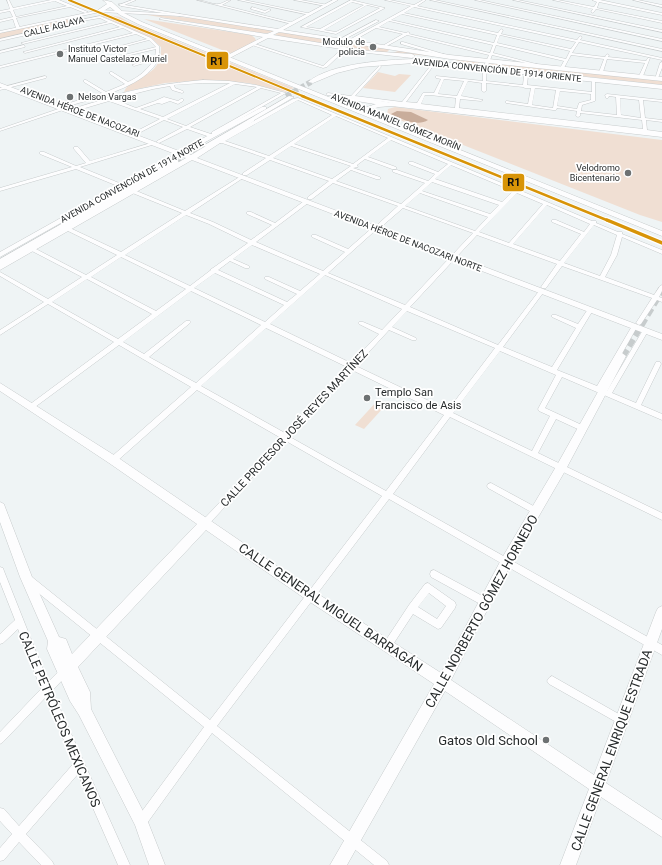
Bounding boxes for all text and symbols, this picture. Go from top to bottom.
street label: CALLE AGLAYA [23,15,85,39]
place label: Modulo de policia [323,37,365,57]
marker: Modulo de policia [368,42,378,52]
place label: Instituto Victor Manuel Castelazo Muriel [68,44,167,64]
marker: Instituto Victor Manuel Castelazo Muriel [55,49,65,59]
line badge: R1 [206,51,229,70]
text: R1 [210,55,224,68]
street label: AVENIDA CONVENCIÓN DE 1914 ORIENTE [412,55,582,84]
street label: AVENIDA HÉROE DE NACOZARI [19,84,141,139]
street label: AVENIDA MANUEL GÓMEZ MORÍN [330,90,463,153]
marker: Nelson Vargas [65,92,75,102]
place label: Nelson Vargas [78,92,137,102]
street label: AVENIDA CONVENCIÓN DE 1914 NORTE [58,136,205,225]
place label: Velodromo Bicentenario [570,163,620,183]
marker: Velodromo Bicentenario [623,168,633,178]
line badge: R1 [502,173,525,192]
text: R1 [507,176,521,189]
street label: AVENIDA HÉROE DE NACOZARI NORTE [333,207,483,274]
street label: CALLE PROFESOR JOSÉ REYES MARTÍNEZ [218,347,371,510]
place label: Templo San Francisco de Asis [375,386,462,412]
marker: Templo San Francisco de Asis [362,393,372,403]
street label: CALLE NORBERTO GÓMEZ HORNEDO [422,512,541,710]
street label: CALLE GENERAL MIGUEL BARRAGÁN [236,540,426,675]
street label: CALLE PETRÓLEOS MEXICANOS [16,629,104,810]
street label: CALLE GENERAL ENRIQUE ESTRADA [568,647,655,853]
place label: Gatos Old School [438,733,538,748]
marker: Gatos Old School [541,735,551,745]

